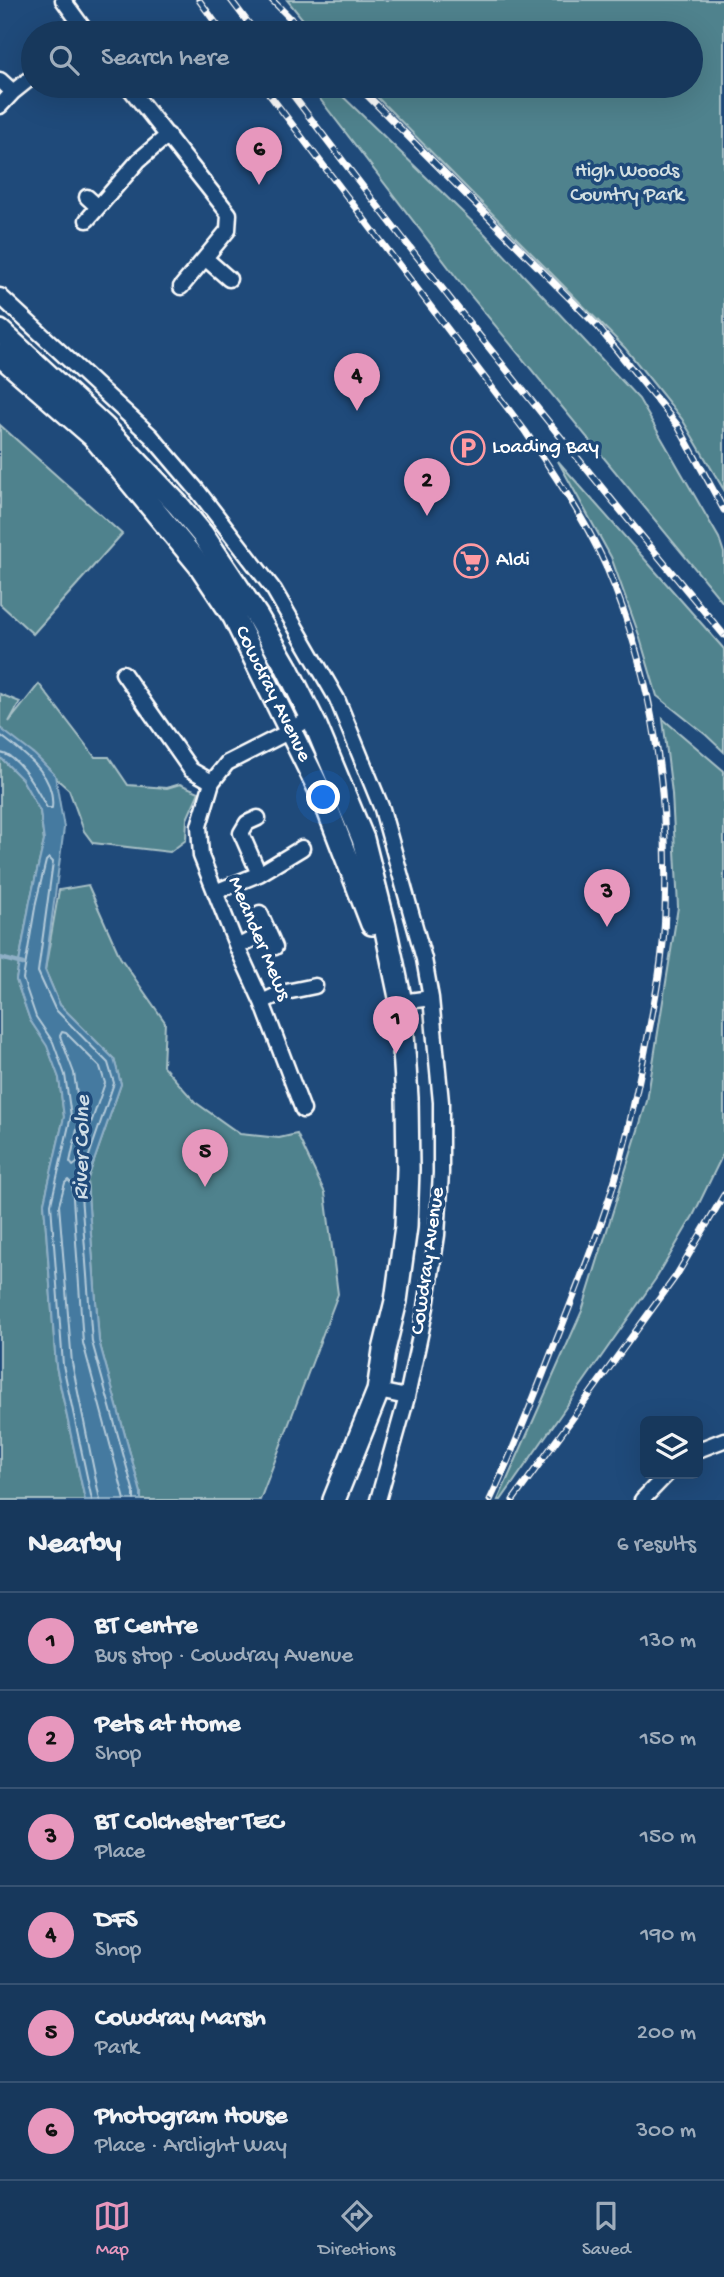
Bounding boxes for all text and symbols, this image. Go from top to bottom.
search box [21,21,703,98]
icon: search [45,41,83,79]
text: Search here [101,44,229,75]
pin: 6 [236,127,282,185]
park label: High Woods Country Park [570,160,686,209]
pin: 4 [334,353,380,411]
parking icon: Loading Bay [449,429,487,467]
place label: Loading Bay [492,436,599,461]
pin: 2 [404,458,450,516]
supermarket icon: Aldi [452,542,490,580]
place label: Aldi [496,549,530,574]
street label: Cowdray Avenue [228,622,317,767]
your location [306,780,340,814]
pin: 3 [584,869,630,927]
street label: Meander Mews [221,873,296,1006]
pin: 1 [373,996,419,1054]
water label: River Colne [69,1094,97,1201]
pin: 5 [182,1129,228,1187]
street label: Cowdray Avenue [406,1185,452,1336]
map controls [640,1416,703,1479]
button: layers [640,1416,703,1479]
text: Nearby [28,1528,121,1563]
text: 6 results [617,1532,696,1559]
text: BT Centre [95,1612,198,1643]
text: 1 [46,1628,56,1655]
text: 130 m [640,1628,696,1655]
text: Bus stop · Cowdray Avenue [95,1643,353,1670]
text: Pets at Home [95,1710,241,1741]
text: 2 [45,1726,57,1753]
text: 150 m [640,1726,696,1753]
text: Shop [95,1741,141,1768]
text: BT Colchester TEC [95,1808,283,1839]
text: 3 [45,1824,57,1851]
text: 150 m [640,1824,696,1851]
text: Place [95,1839,145,1866]
text: DFS [95,1906,137,1937]
text: 4 [46,1922,56,1949]
text: 190 m [640,1922,696,1949]
text: Shop [95,1937,141,1964]
text: Cowdray Marsh [95,2004,266,2035]
text: 5 [45,2020,57,2047]
text: 200 m [637,2020,696,2047]
text: Park [95,2035,139,2062]
text: Photogram House [95,2102,288,2133]
text: 6 [45,2118,57,2145]
text: 300 m [636,2118,696,2145]
text: Place · Arclight Way [95,2133,287,2160]
tab: Map [93,2197,131,2262]
tab: Directions [318,2197,395,2262]
tab: Saved [582,2197,631,2262]

